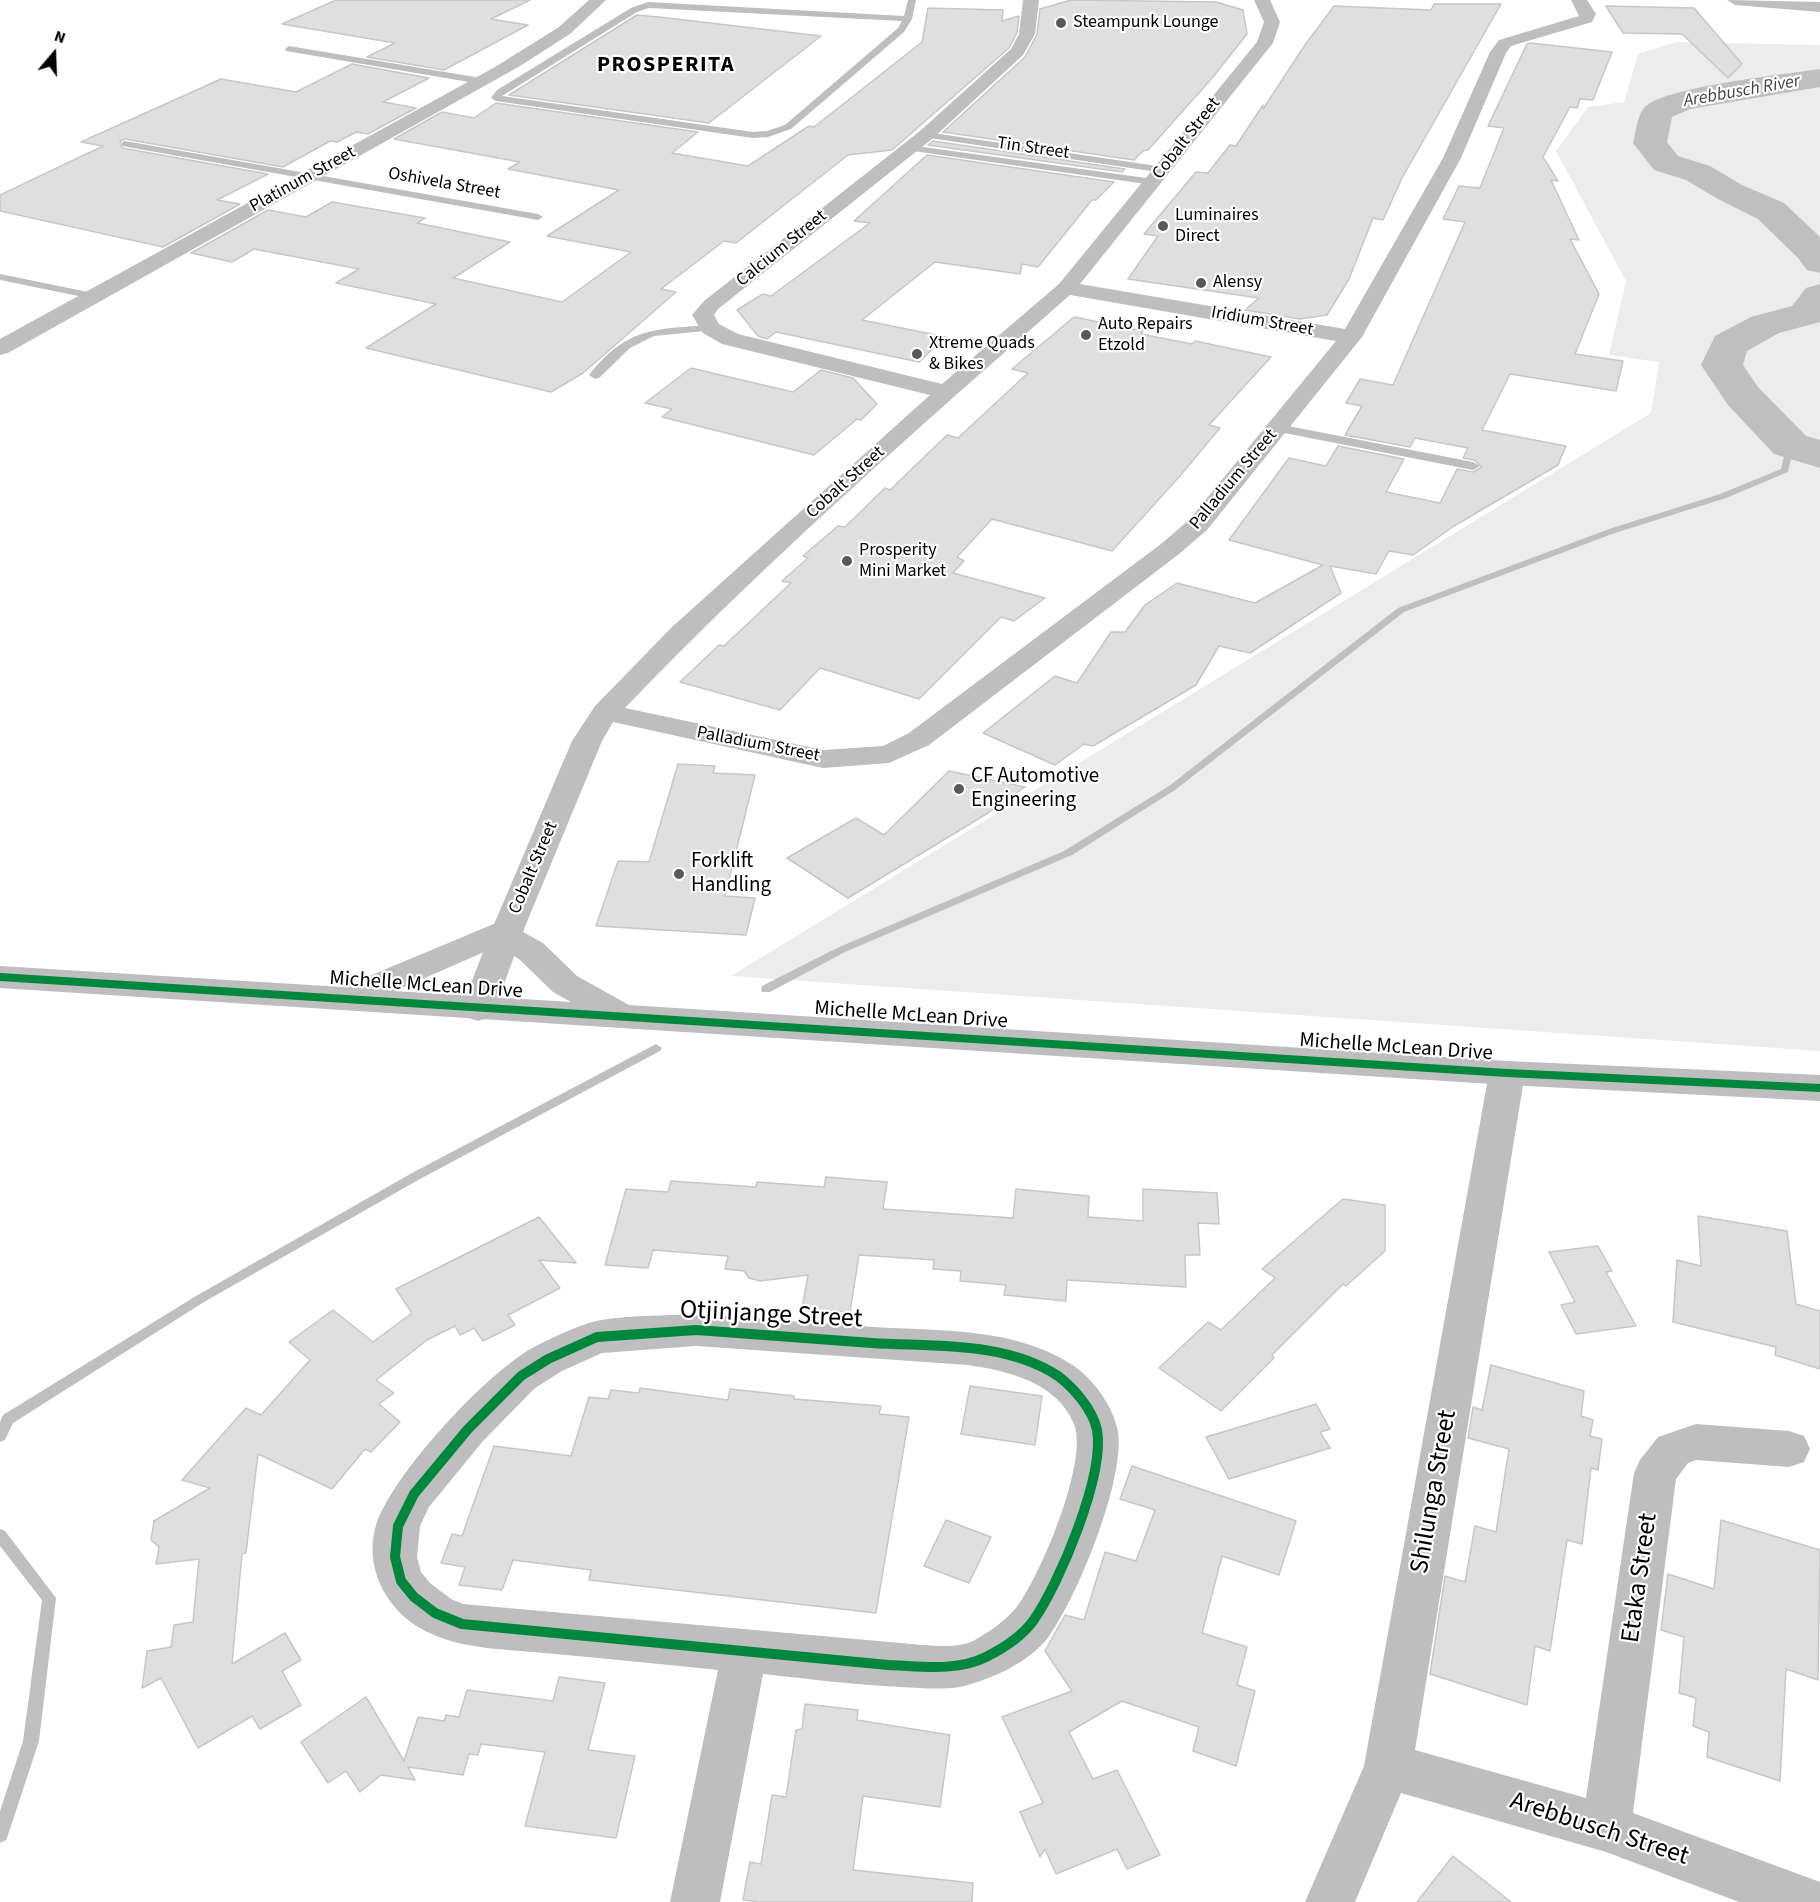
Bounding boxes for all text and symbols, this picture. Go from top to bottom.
place label: Steampunk Lounge [1073,12,1219,34]
marker: Steampunk Lounge [1054,16,1068,30]
north arrow [24,24,84,84]
text: N [51,25,68,49]
district label: PROSPERITA [597,53,735,79]
water label: Arebbusch River [1682,71,1802,113]
street label: Cobalt Street [1148,94,1226,184]
street label: Tin Street [996,133,1070,165]
street label: Platinum Street [246,142,360,218]
street label: Oshivela Street [386,164,502,204]
place label: Luminaires Direct [1175,205,1259,248]
street label: Calcium Street [732,206,832,292]
marker: Luminaires Direct [1156,219,1170,233]
place label: Alensy [1213,272,1262,294]
marker: Alensy [1194,276,1208,290]
street label: Iridium Street [1209,302,1315,342]
place label: Auto Repairs Etzold [1098,314,1193,356]
marker: Auto Repairs Etzold [1079,328,1093,342]
place label: Xtreme Quads & Bikes [929,333,1035,376]
marker: Xtreme Quads & Bikes [910,347,924,361]
street label: Palladium Street [1186,425,1282,535]
street label: Cobalt Street [802,442,890,524]
place label: Prosperity Mini Market [859,540,946,582]
marker: Prosperity Mini Market [840,554,854,568]
street label: Palladium Street [695,723,821,767]
place label: CF Automotive Engineering [971,764,1099,814]
marker: CF Automotive Engineering [952,782,966,796]
street label: Cobalt Street [505,819,563,917]
place label: Forklift Handling [691,849,771,899]
marker: Forklift Handling [672,867,686,881]
street label: Michelle McLean Drive [328,967,524,1005]
street label: Michelle McLean Drive [813,997,1009,1035]
street label: Michelle McLean Drive [1298,1029,1494,1067]
street label: Otjinjange Street [679,1296,863,1336]
street label: Shilunga Street [1405,1408,1465,1576]
street label: Etaka Street [1616,1511,1666,1645]
street label: Arebbusch Street [1506,1786,1692,1874]

